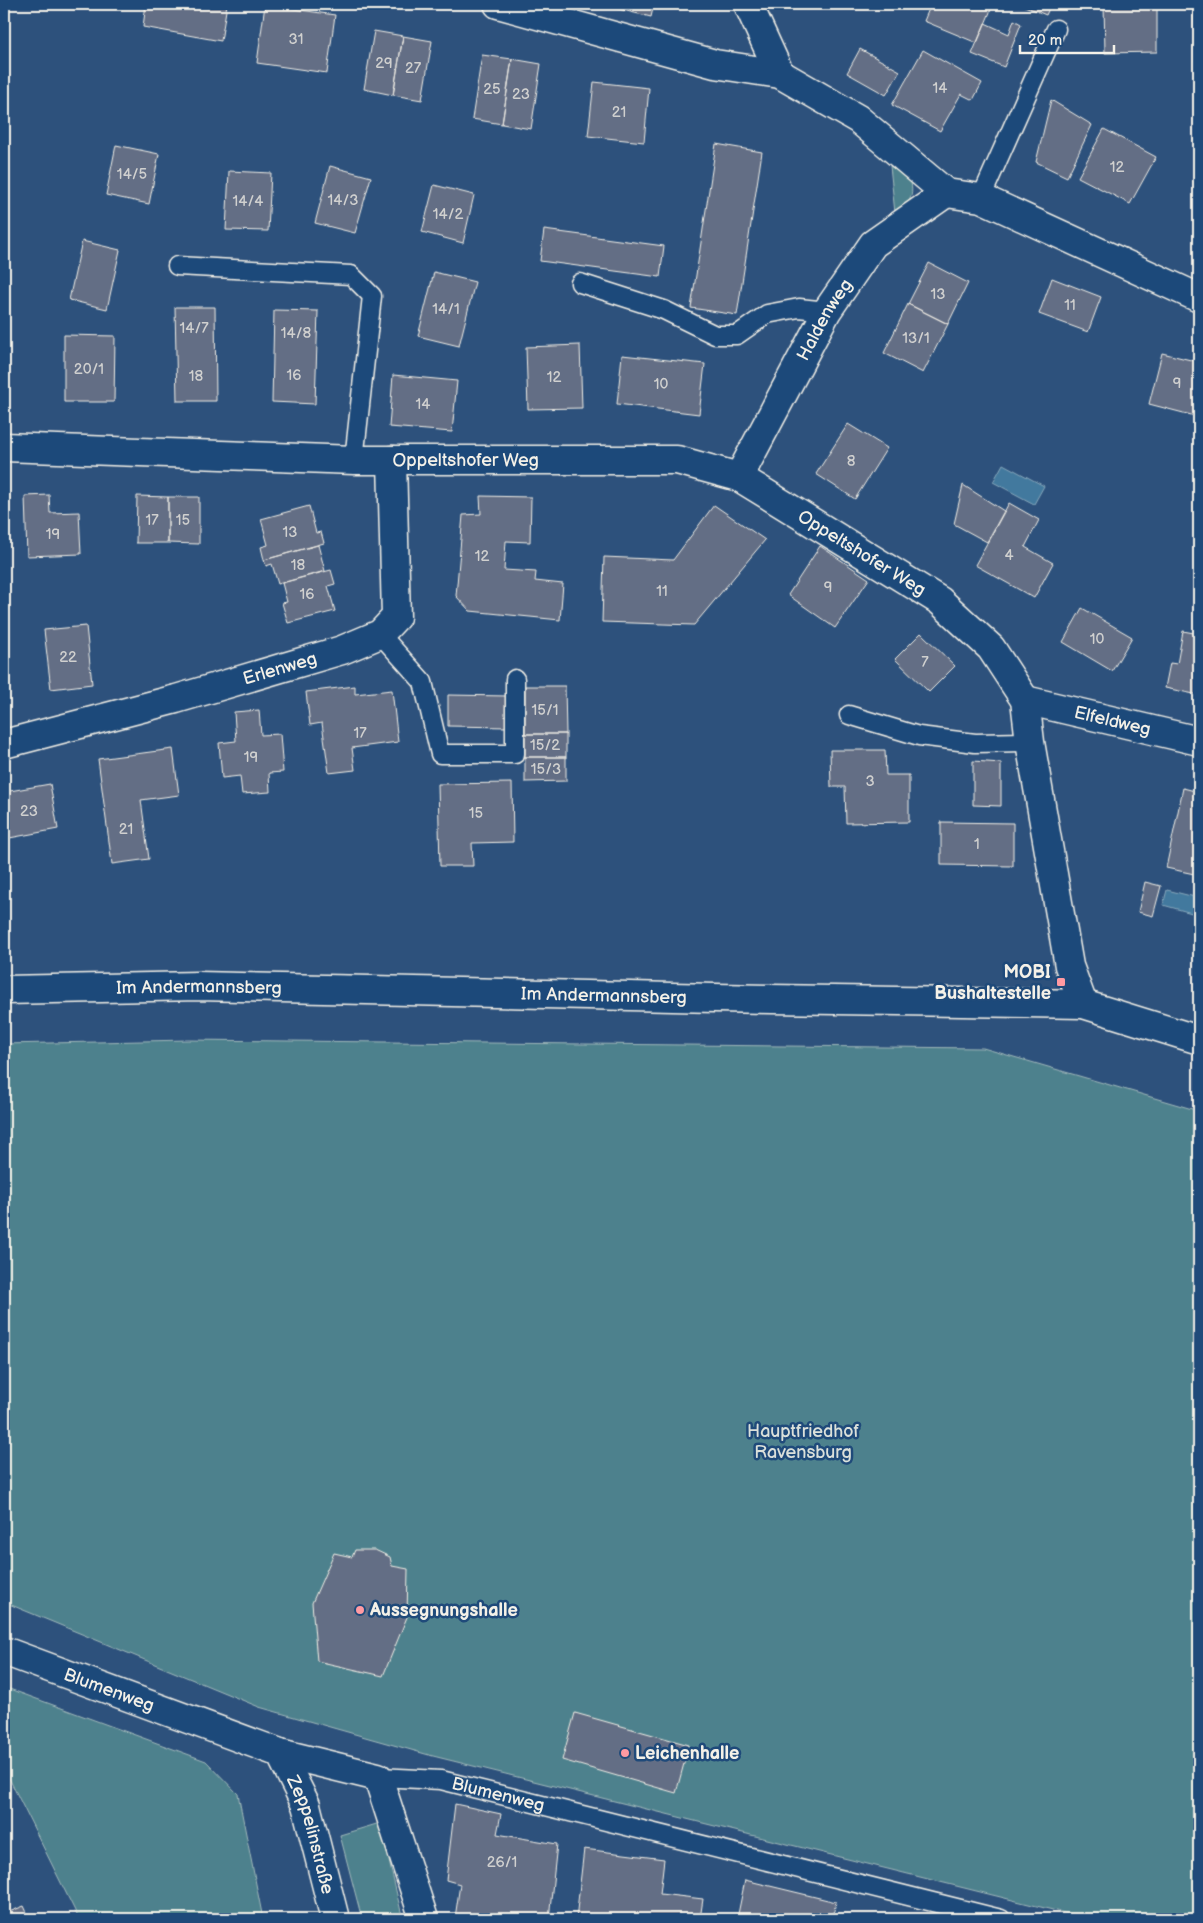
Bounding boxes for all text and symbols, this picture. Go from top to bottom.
scale bar [1020,22,1114,54]
house number: 31 [288,30,304,49]
text: 20 m [1028,31,1062,50]
house number: 29 [375,54,393,73]
house number: 27 [405,59,422,78]
house number: 14 [933,79,947,98]
house number: 25 [483,80,501,99]
house number: 23 [512,85,530,104]
house number: 21 [612,103,626,122]
house number: 12 [1110,158,1124,177]
house number: 14/5 [117,165,147,184]
house number: 14/3 [328,191,358,210]
house number: 14/4 [233,192,263,211]
house number: 14/2 [433,205,463,224]
street label: Haldenweg [792,275,856,364]
house number: 13 [930,285,946,304]
house number: 11 [1064,296,1076,315]
house number: 14/1 [432,300,460,319]
house number: 14/7 [179,319,209,338]
house number: 14/8 [281,324,311,343]
house number: 13/1 [902,329,930,348]
house number: 20/1 [74,360,104,379]
house number: 16 [287,366,301,385]
house number: 18 [189,367,204,386]
house number: 12 [547,368,561,387]
house number: 9 [1173,374,1181,393]
house number: 10 [654,375,668,394]
house number: 14 [416,395,430,414]
street label: Oppeltshofer Weg [393,450,539,471]
house number: 8 [847,452,856,471]
street label: Oppeltshofer Weg [794,505,930,600]
house number: 17 [145,511,159,530]
house number: 15 [176,511,190,530]
house number: 13 [282,523,298,542]
house number: 19 [46,525,60,544]
house number: 4 [1004,546,1014,565]
house number: 12 [475,547,489,566]
house number: 18 [291,556,306,575]
house number: 9 [824,578,832,597]
house number: 11 [656,582,668,601]
house number: 16 [300,585,314,604]
house number: 10 [1090,630,1104,649]
house number: 22 [59,648,77,667]
street label: Erlenweg [240,648,319,689]
house number: 7 [921,653,929,672]
house number: 15/1 [532,701,559,720]
street label: Elfeldweg [1072,701,1153,740]
house number: 17 [353,724,367,743]
house number: 15/2 [530,736,560,755]
house number: 19 [244,748,258,767]
house number: 15/3 [531,760,561,779]
house number: 3 [865,772,875,791]
house number: 23 [20,802,38,821]
house number: 15 [469,804,483,823]
house number: 21 [119,820,133,839]
house number: 1 [974,835,980,854]
place label: MOBI Bushaltestelle [934,962,1051,1004]
street label: Im Andermannsberg [116,975,282,998]
marker: MOBI Bushaltestelle [1055,976,1067,988]
street label: Im Andermannsberg [521,983,687,1008]
park label: Hauptfriedhof Ravensburg [747,1421,859,1463]
place label: Aussegnungshalle [369,1600,518,1621]
marker: Aussegnungshalle [354,1604,366,1616]
street label: Blumenweg [61,1664,157,1716]
place label: Leichenhalle [635,1743,739,1764]
marker: Leichenhalle [619,1747,631,1759]
street label: Zeppelinstraße [282,1771,339,1897]
street label: Blumenweg [450,1773,547,1816]
house number: 26/1 [487,1853,517,1872]

